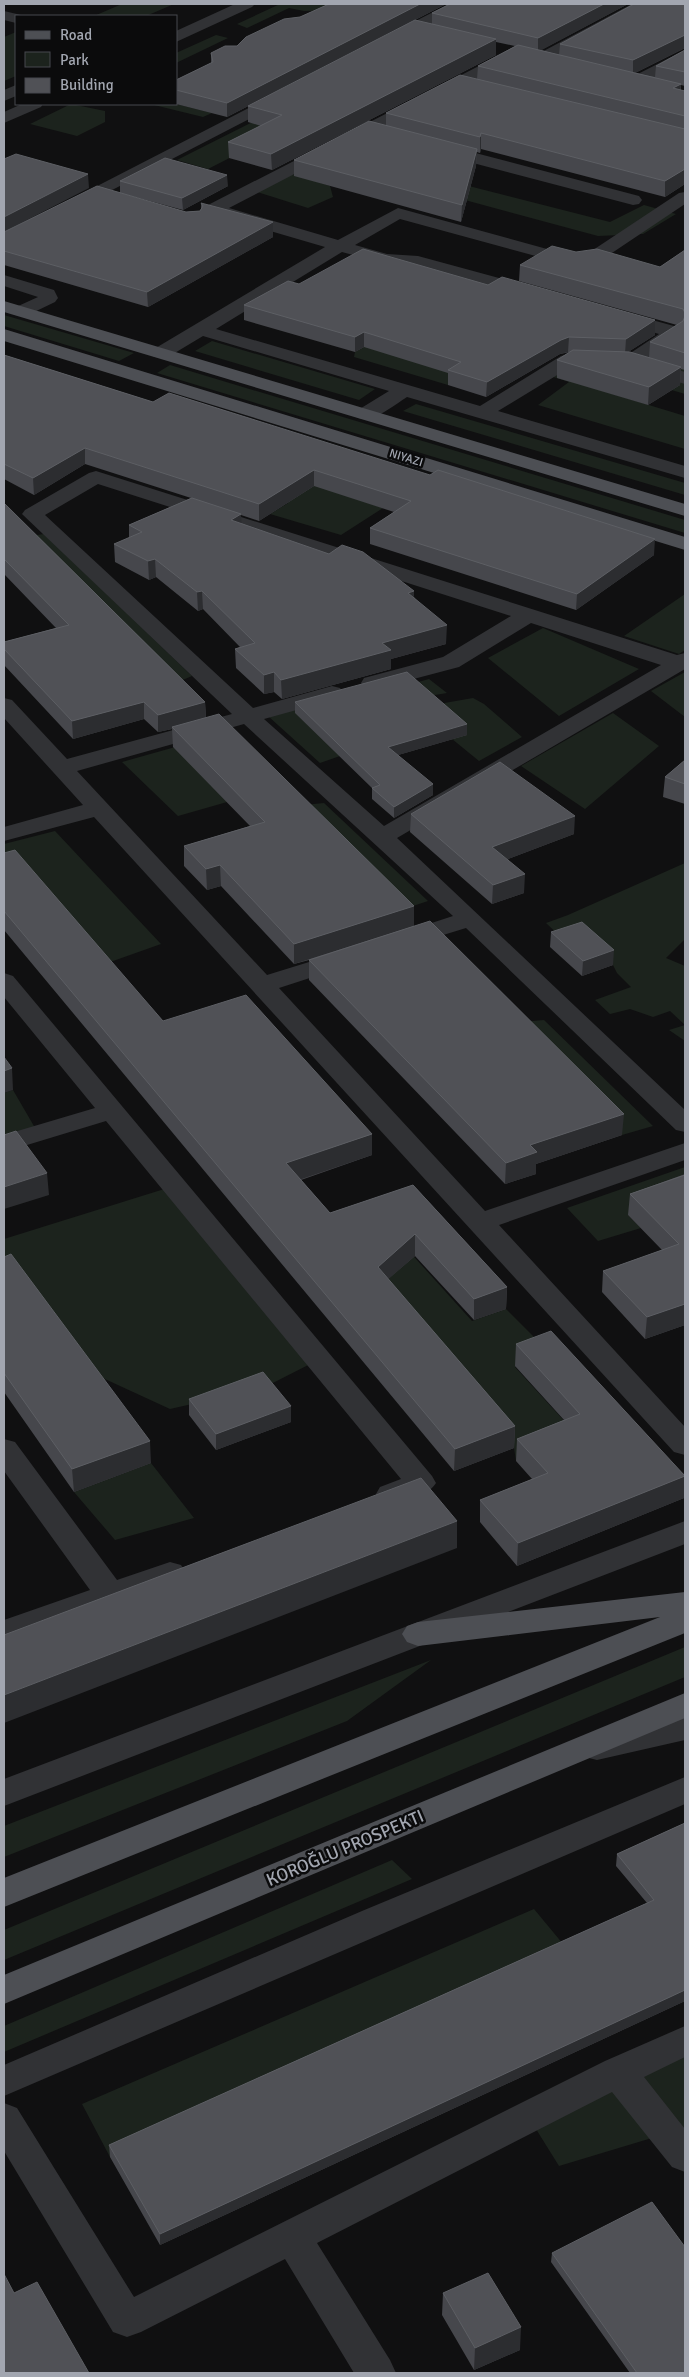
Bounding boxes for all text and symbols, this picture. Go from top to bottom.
legend [15,15,178,105]
text: Road [60,26,92,44]
text: Park [60,51,89,69]
text: Building [60,76,114,94]
street label: NIYAZI [387,446,425,470]
street label: KOROĞLU PROSPEKTI [263,1805,427,1891]

